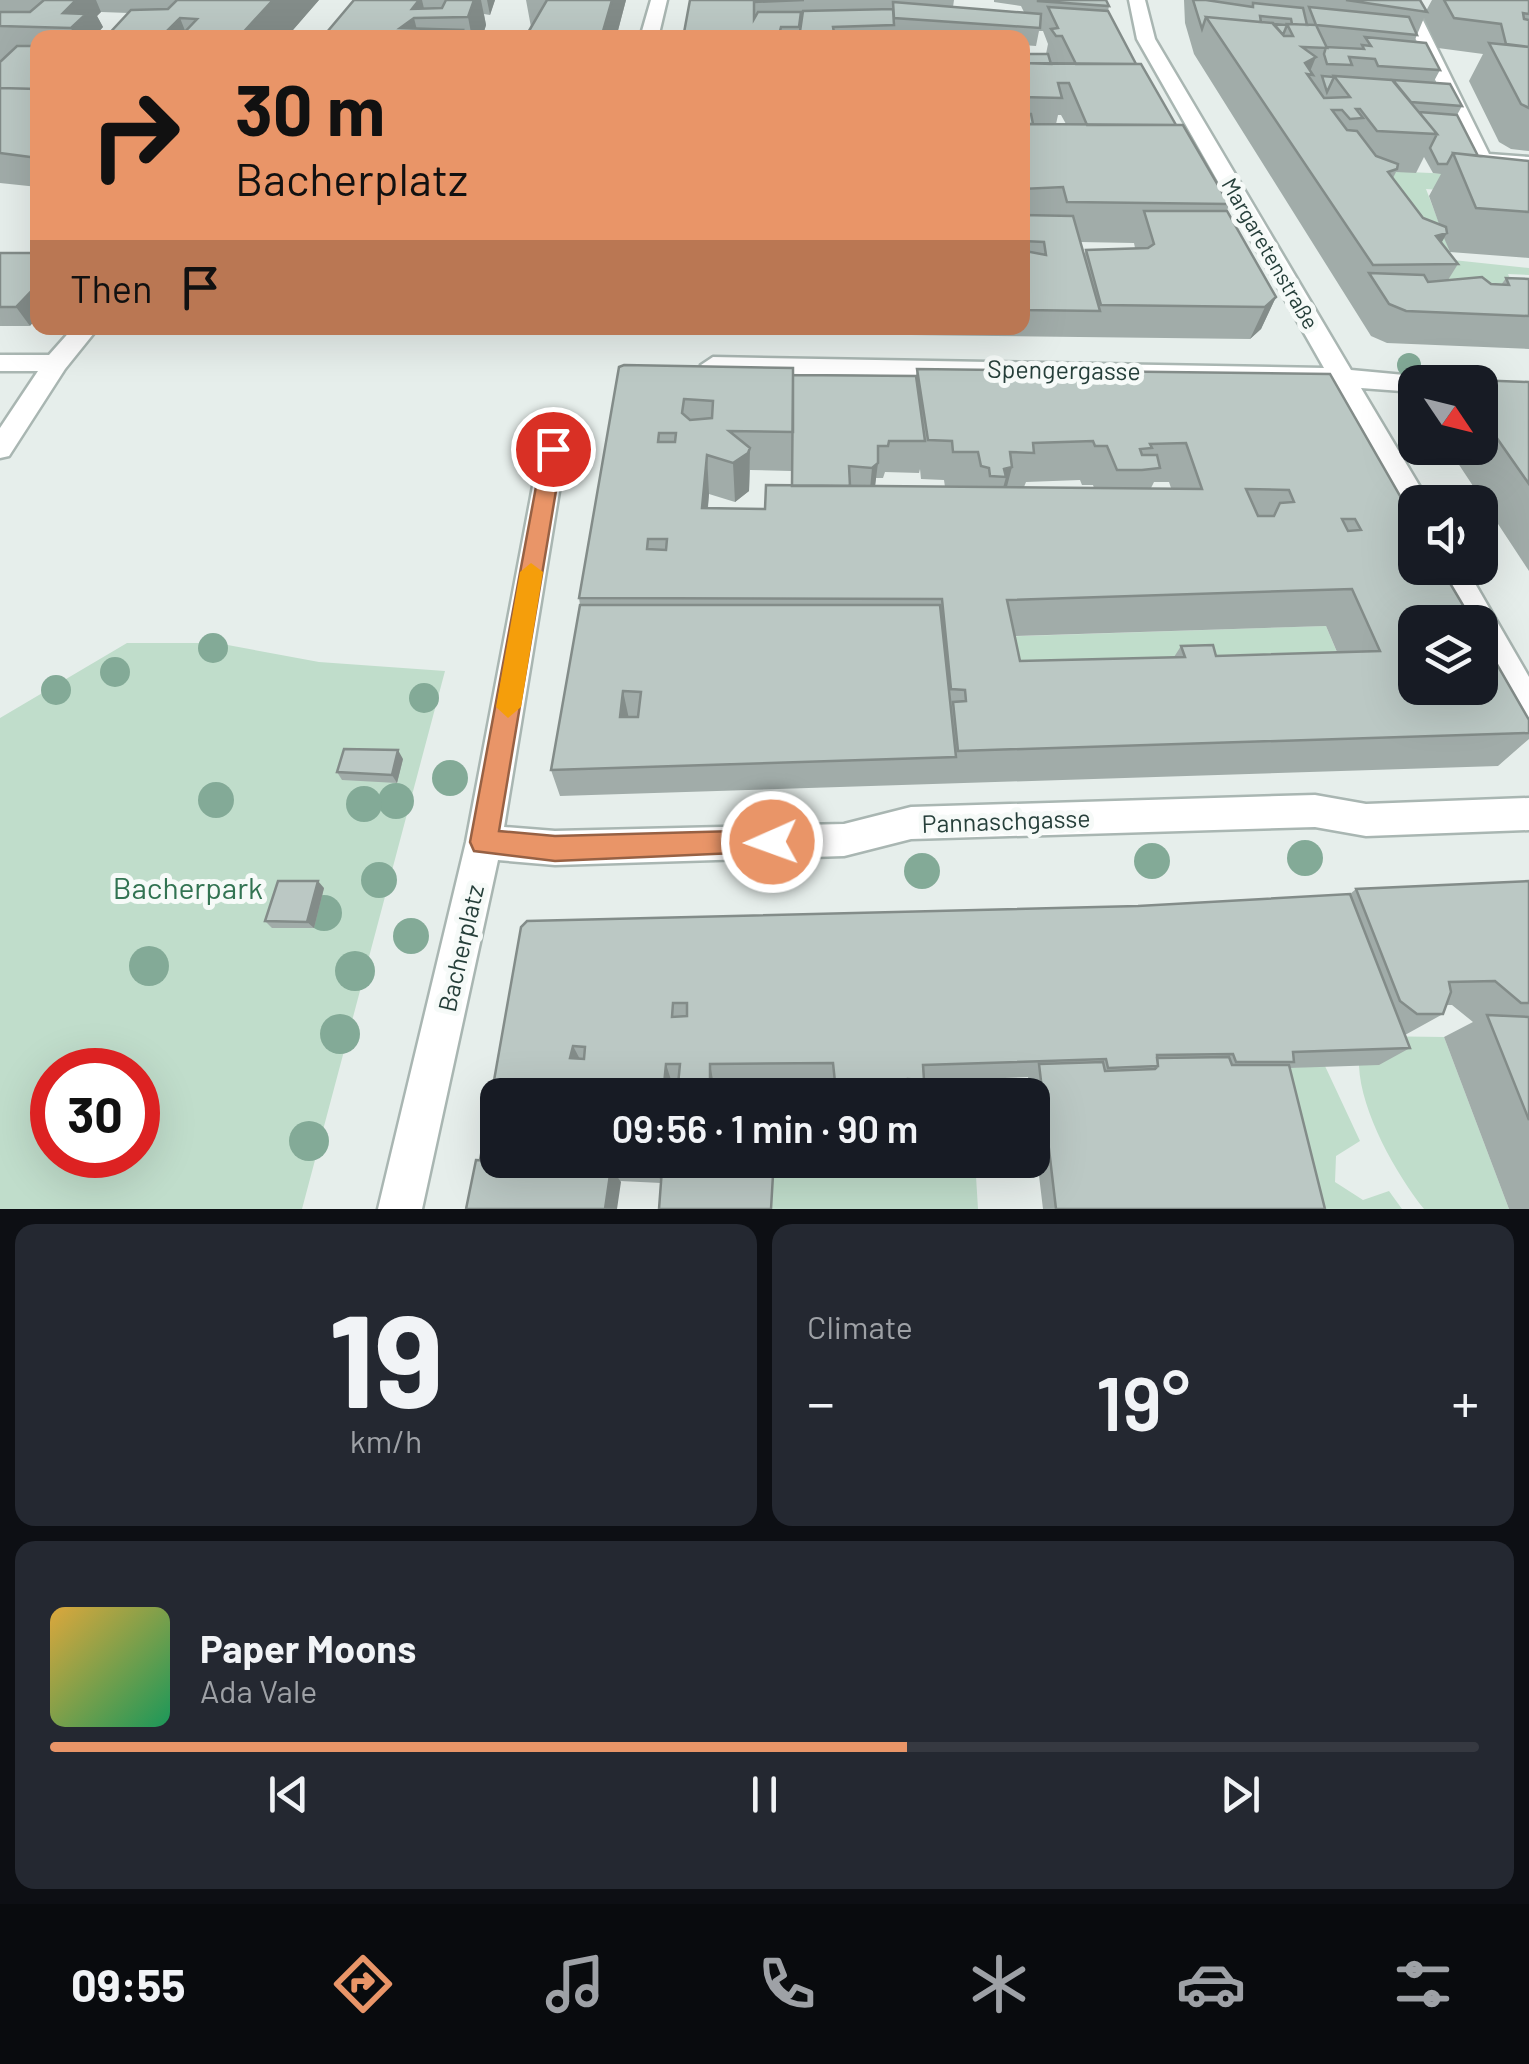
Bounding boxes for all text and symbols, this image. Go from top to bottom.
text: 30 m [235,66,385,150]
icon: right [70,70,200,200]
text: Bacherplatz [235,151,468,205]
street label: Margaretenstraße [1217,173,1325,333]
icon: arrive [173,260,228,315]
text: Then [70,265,153,311]
street label: Spengergasse [987,353,1141,385]
north arrow [1398,365,1498,465]
map controls [1398,365,1498,705]
pin [511,407,596,492]
icon: arrive [526,422,581,477]
button: sound [1398,485,1498,585]
button: layers [1398,605,1498,705]
position arrow [720,790,824,894]
street label: Pannaschgasse [921,802,1091,838]
park label: Bacherpark [113,869,263,905]
street label: Bacherplatz [431,882,489,1014]
speed limit sign: 30 [30,1048,160,1178]
text: 09:56 · 1 min · 90 m [612,1105,918,1151]
text: 19 [328,1278,444,1434]
text: Climate [807,1307,913,1345]
text: 19° [1096,1356,1190,1446]
text: − [807,1368,835,1434]
text: + [1451,1368,1479,1434]
text: km/h [350,1421,422,1459]
text: Paper Moons [200,1625,416,1671]
text: Ada Vale [200,1671,317,1709]
icon: previous [261,1767,316,1822]
icon: pause [737,1767,792,1822]
icon: next [1213,1767,1268,1822]
icon: directions [328,1949,398,2019]
icon: music [540,1949,610,2019]
icon: phone [752,1949,822,2019]
icon: climate [964,1949,1034,2019]
icon: car [1176,1949,1246,2019]
icon: filters [1388,1949,1458,2019]
text: 09:55 [71,1957,185,2011]

